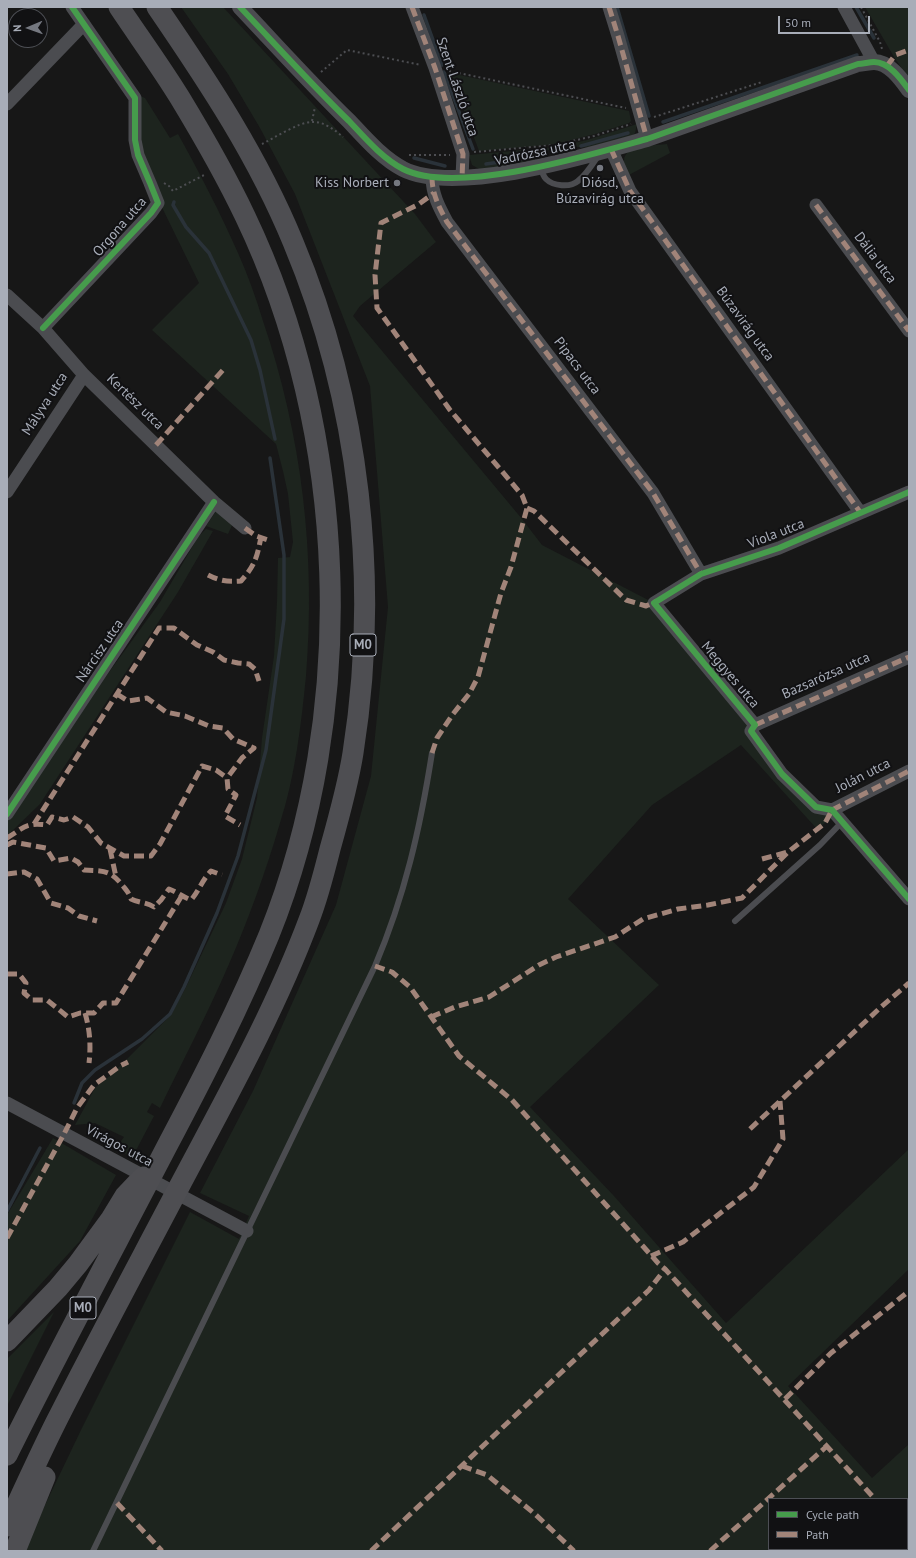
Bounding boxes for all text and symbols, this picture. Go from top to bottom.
north arrow [8,8,48,48]
scale bar [780,8,872,34]
text: 50 m [785,15,811,30]
text: N [10,25,24,32]
street label: Szent László utca [432,35,482,139]
street label: Vadrózsa utca [493,136,577,170]
marker: Diósd, Búzavirág utca [595,163,605,173]
place label: Kiss Norbert [315,175,389,191]
place label: Diósd, Búzavirág utca [556,175,644,208]
marker: Kiss Norbert [392,178,402,188]
street label: Orgona utca [90,194,150,260]
street label: Dália utca [850,229,900,287]
street label: Búzavirág utca [712,284,778,364]
street label: Pipacs utca [550,334,604,398]
street label: Mályva utca [18,369,72,439]
street label: Kertész utca [103,371,167,433]
street label: Viola utca [745,516,807,552]
street label: Nárcisz utca [73,616,127,686]
road number: M0 [350,634,376,656]
street label: Meggyes utca [697,638,763,712]
street label: Bazsarózsa utca [779,649,873,703]
street label: Jolán utca [833,755,893,797]
street label: Virágos utca [83,1121,155,1171]
road number: M0 [70,1297,96,1319]
legend [768,1498,908,1550]
text: Cycle path [806,1507,859,1522]
text: Path [806,1527,829,1542]

